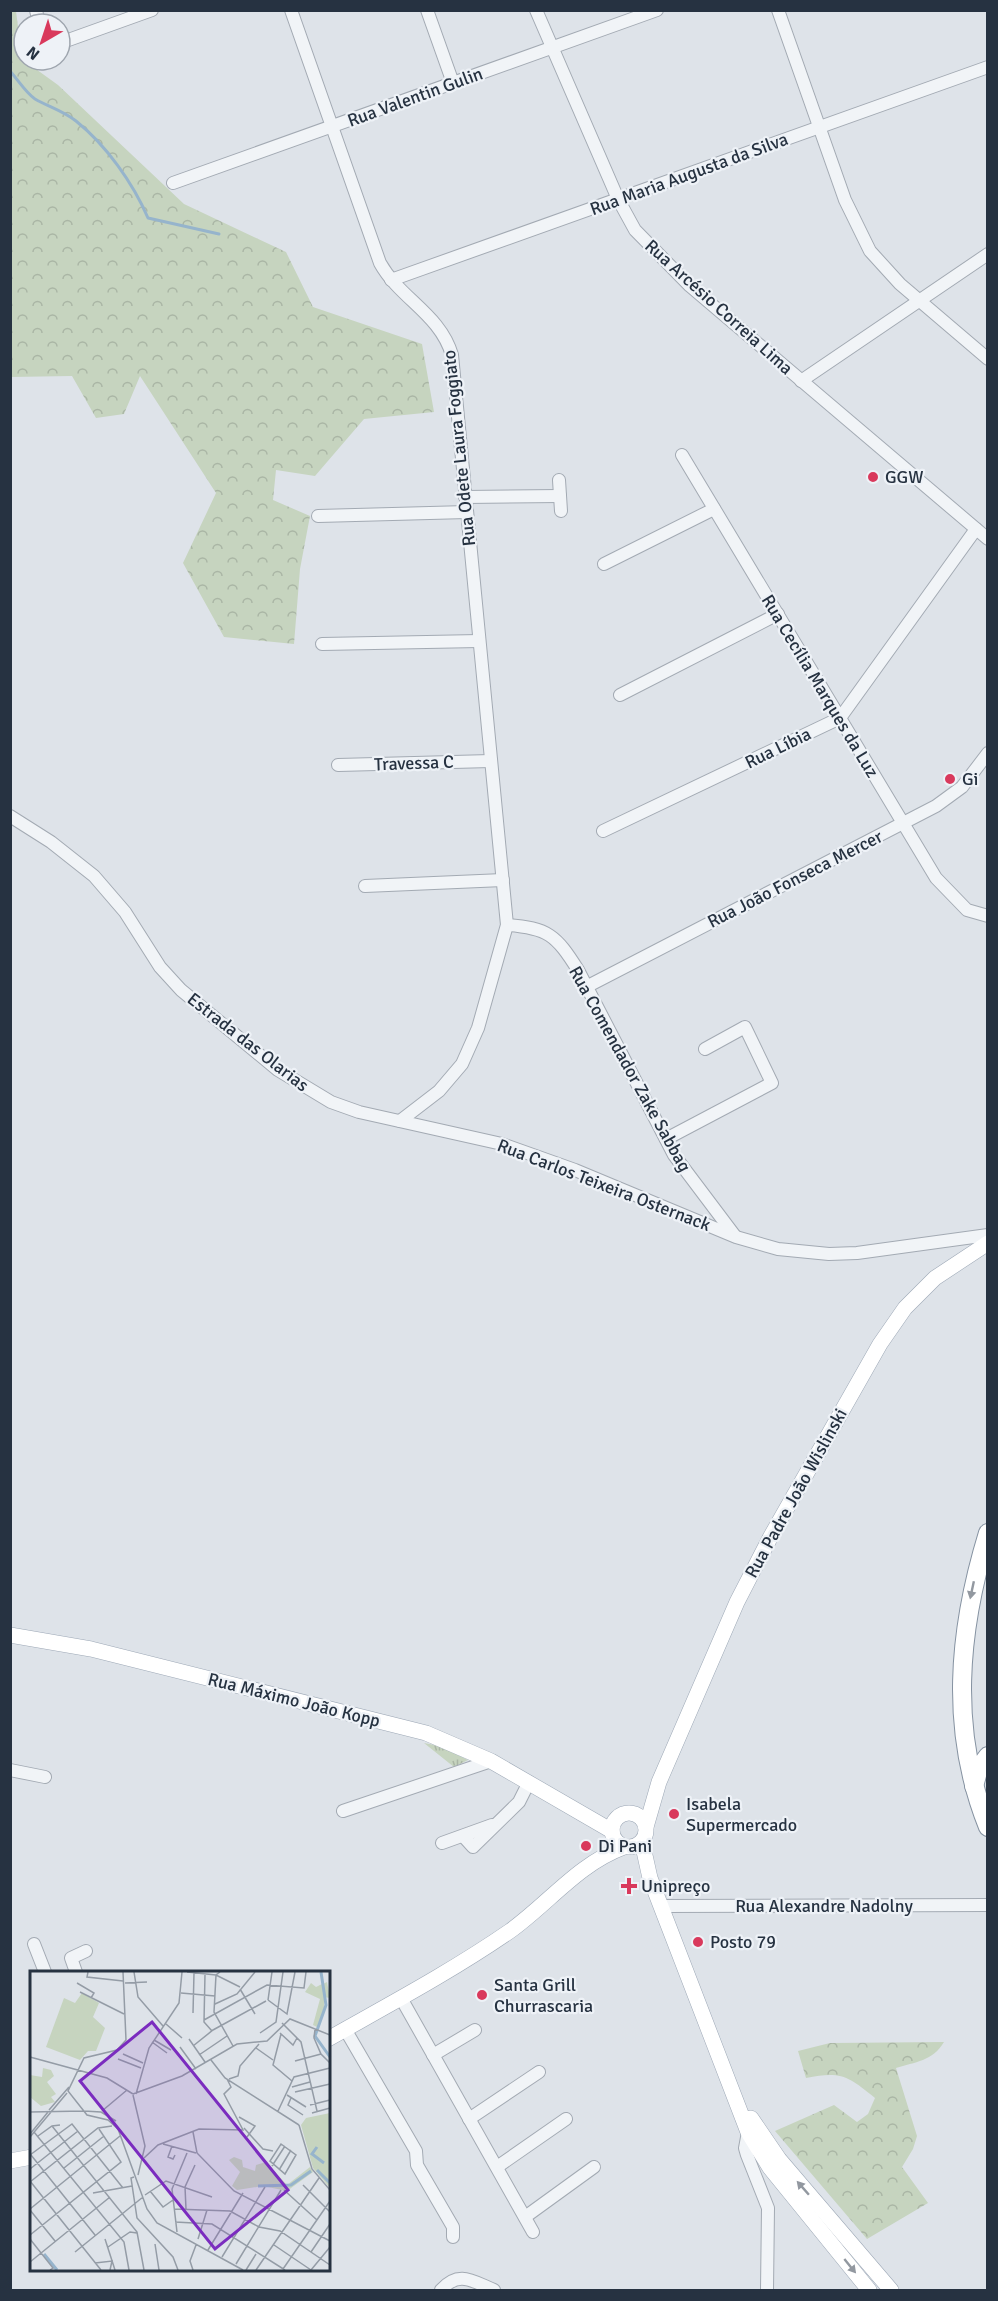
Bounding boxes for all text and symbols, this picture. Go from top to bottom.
north arrow [12,12,72,72]
text: N [23,42,44,64]
street label: Rua Valentin Gulin [344,62,486,132]
street label: Rua Maria Augusta da Silva [587,128,791,220]
street label: Rua Arcésio Correia Lima [640,235,798,379]
street label: Rua Odete Laura Foggiato [438,349,480,547]
place label: GGW [885,466,923,488]
marker: GGW [866,470,880,484]
street label: Rua Cecília Marques da Luz [757,591,883,781]
street label: Rua Líbia [741,723,815,773]
street label: Travessa C [374,751,454,775]
place label: Gi [962,768,978,790]
marker: Gi [943,772,957,786]
street label: Rua João Fonseca Mercer [704,825,887,933]
street label: Rua Comendador Zake Sabbag [564,962,696,1176]
street label: Estrada das Olarias [183,988,313,1096]
street label: Rua Carlos Teixeira Osternack [494,1134,714,1236]
street label: Rua Padre João Wislinski [740,1404,852,1582]
one-way arrow [967,1580,977,1599]
street label: Rua Máximo João Kopp [206,1668,382,1732]
place label: Isabela Supermercado [686,1793,797,1836]
marker: Isabela Supermercado [667,1807,681,1821]
place label: Di Pani [598,1835,652,1857]
marker: Di Pani [579,1839,593,1853]
place label: Unipreço [641,1875,710,1897]
marker: Unipreço [622,1879,636,1893]
street label: Rua Alexandre Nadolny [735,1895,913,1917]
place label: Posto 79 [710,1931,776,1953]
marker: Posto 79 [691,1935,705,1949]
inset map [30,1971,330,2271]
place label: Santa Grill Churrascaria [494,1974,593,2017]
marker: Santa Grill Churrascaria [475,1988,489,2002]
one-way arrow [797,2181,810,2196]
one-way arrow [844,2259,856,2274]

